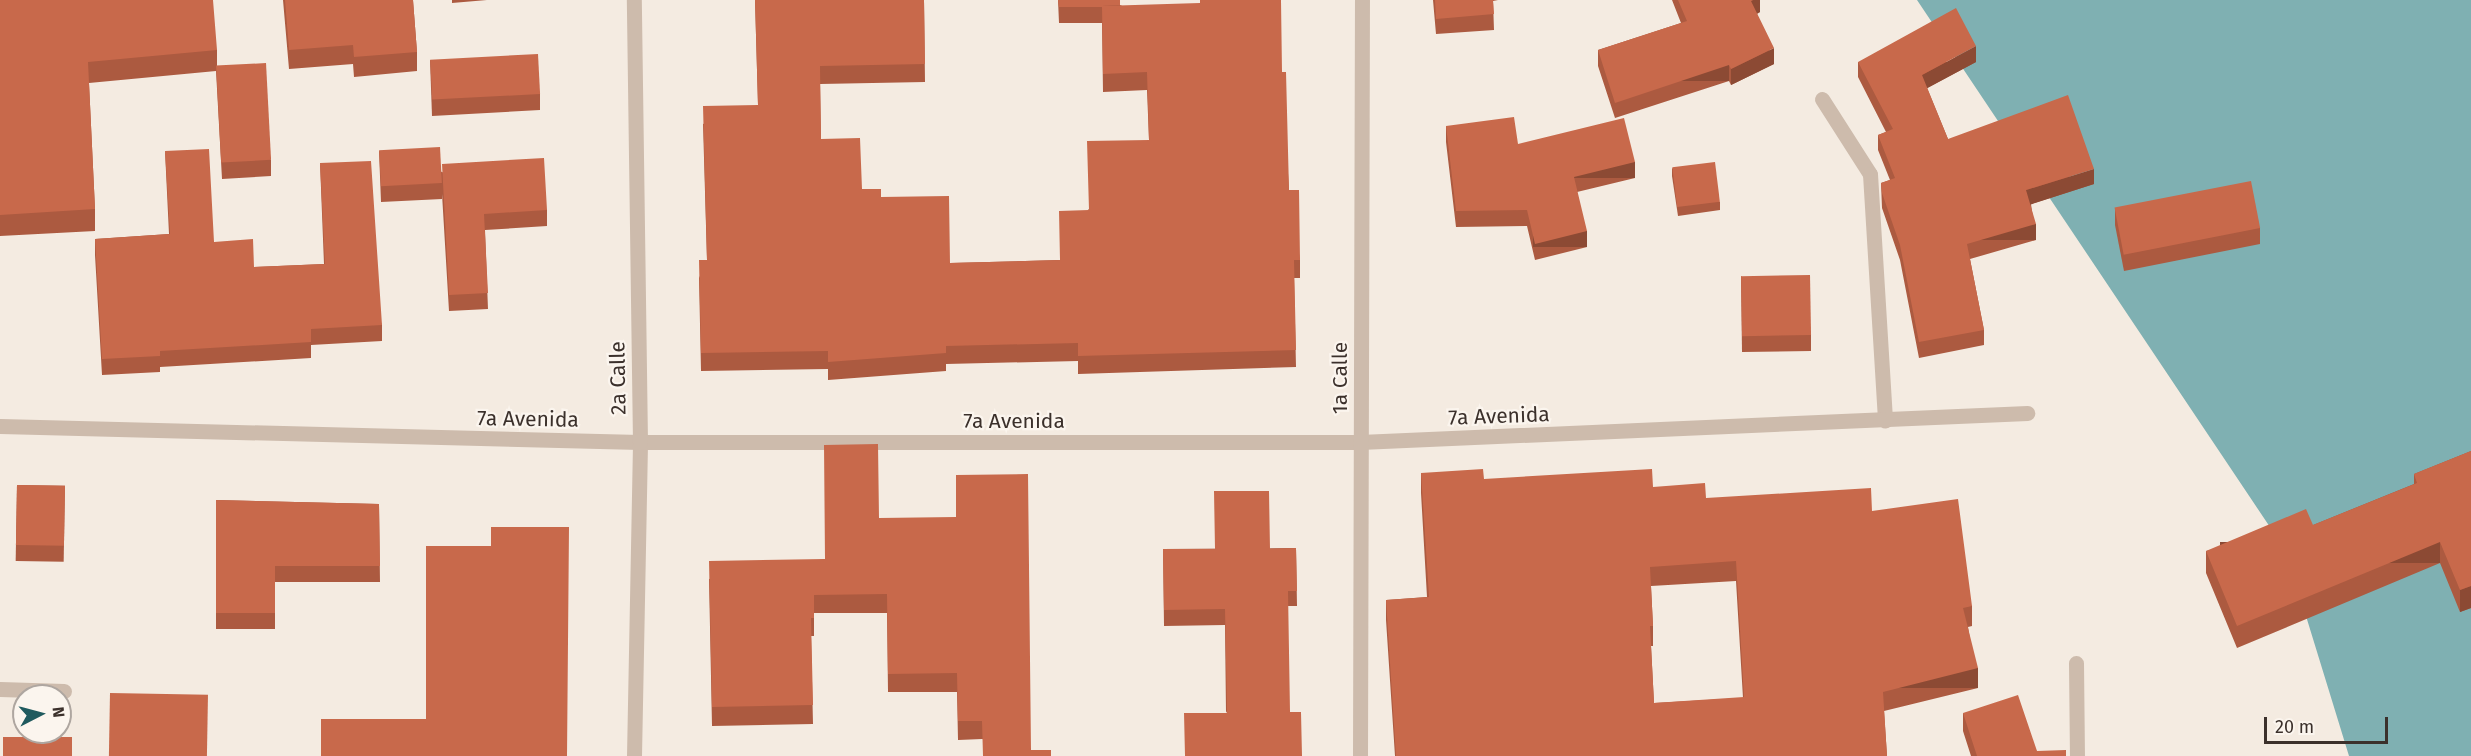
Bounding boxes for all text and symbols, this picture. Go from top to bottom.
street label: 2a Calle [605,341,631,415]
street label: 1a Calle [1327,342,1353,414]
street label: 7a Avenida [1448,402,1550,430]
street label: 7a Avenida [477,406,579,432]
street label: 7a Avenida [963,408,1065,434]
north arrow [12,684,72,744]
scale bar [2267,705,2392,743]
text: N [48,706,68,719]
text: 20 m [2275,716,2314,738]

